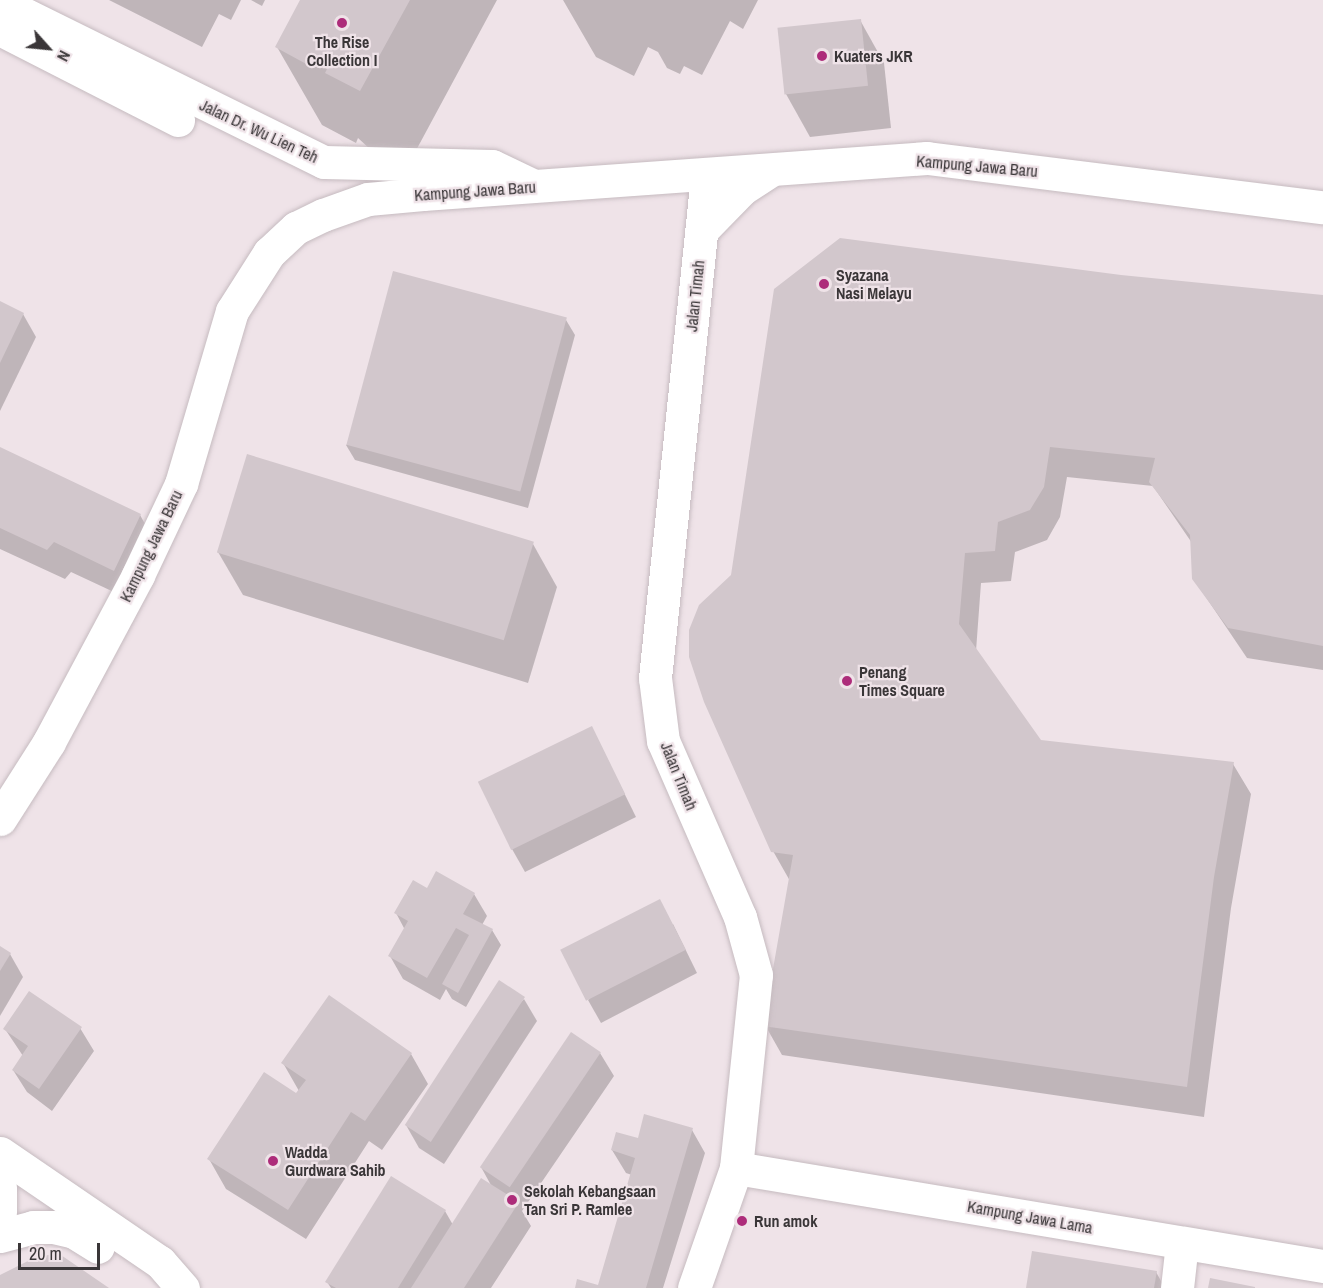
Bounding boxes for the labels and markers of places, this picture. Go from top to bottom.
marker: The Rise Collection I [335,16,349,30]
place label: The Rise Collection I [307,32,377,70]
place label: Kuaters JKR [834,46,913,66]
marker: Kuaters JKR [815,49,829,63]
place label: Syazana Nasi Melayu [836,265,912,303]
marker: Syazana Nasi Melayu [817,277,831,291]
place label: Penang Times Square [859,662,945,700]
marker: Penang Times Square [840,674,854,688]
place label: Wadda Gurdwara Sahib [285,1142,386,1180]
marker: Wadda Gurdwara Sahib [266,1154,280,1168]
place label: Sekolah Kebangsaan Tan Sri P. Ramlee [524,1181,656,1219]
marker: Sekolah Kebangsaan Tan Sri P. Ramlee [505,1193,519,1207]
place label: Run amok [754,1211,817,1231]
marker: Run amok [735,1214,749,1228]

